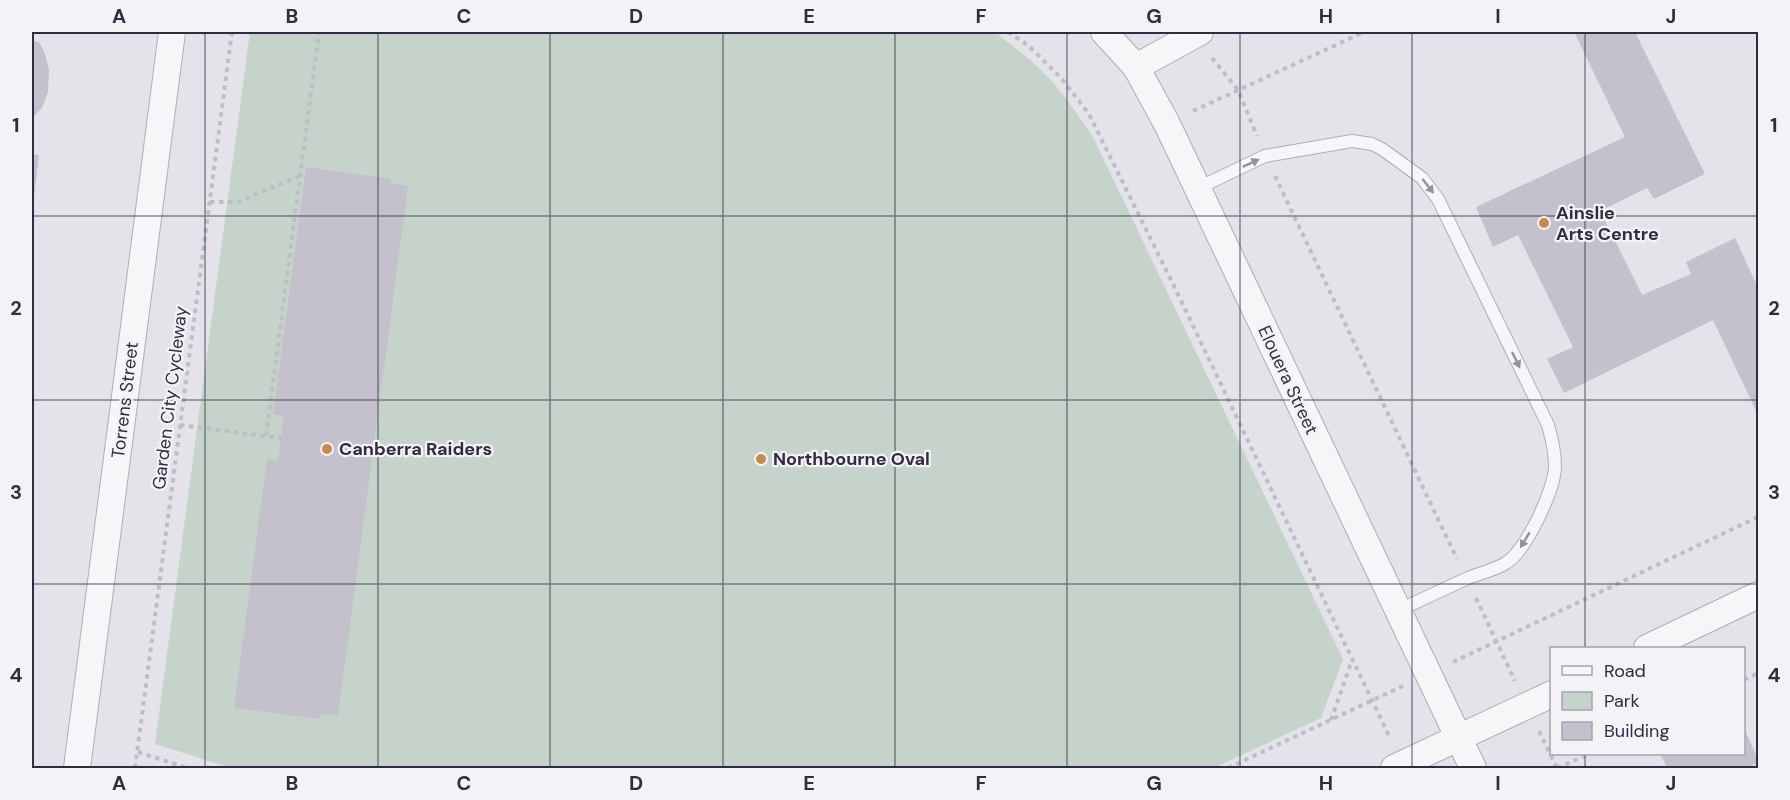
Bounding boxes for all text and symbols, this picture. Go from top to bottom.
text: A [112,3,126,29]
text: B [286,3,298,29]
text: C [457,3,471,29]
text: D [629,3,643,29]
text: E [803,3,815,29]
text: F [975,3,987,29]
text: G [1146,3,1162,29]
text: H [1319,3,1333,29]
text: I [1495,3,1501,29]
text: J [1666,3,1676,29]
text: 1 [12,112,20,138]
text: 1 [1770,112,1778,138]
one-way arrow [1242,159,1259,168]
one-way arrow [1422,178,1434,194]
place label: Ainslie Arts Centre [1556,201,1659,246]
marker: Ainslie Arts Centre [1537,216,1551,230]
text: 2 [10,295,22,321]
text: 2 [1768,295,1780,321]
street label: Garden City Cycleway [147,305,193,491]
street label: Elouera Street [1252,322,1324,438]
street label: Torrens Street [106,340,144,460]
one-way arrow [1511,351,1521,368]
place label: Canberra Raiders [339,437,492,461]
marker: Canberra Raiders [320,442,334,456]
place label: Northbourne Oval [773,447,930,471]
marker: Northbourne Oval [754,452,768,466]
text: 3 [10,479,22,505]
text: 3 [1768,479,1780,505]
one-way arrow [1520,532,1531,548]
legend [1550,647,1745,755]
text: Road [1604,659,1646,683]
text: 4 [10,662,23,688]
text: 4 [1768,662,1781,688]
text: Park [1604,689,1640,713]
text: Building [1604,719,1669,743]
text: A [112,770,126,796]
text: B [286,770,298,796]
text: C [457,770,471,796]
text: D [629,770,643,796]
text: E [803,770,815,796]
text: F [975,770,987,796]
text: G [1146,770,1162,796]
text: H [1319,770,1333,796]
text: I [1495,770,1501,796]
text: J [1666,770,1676,796]

